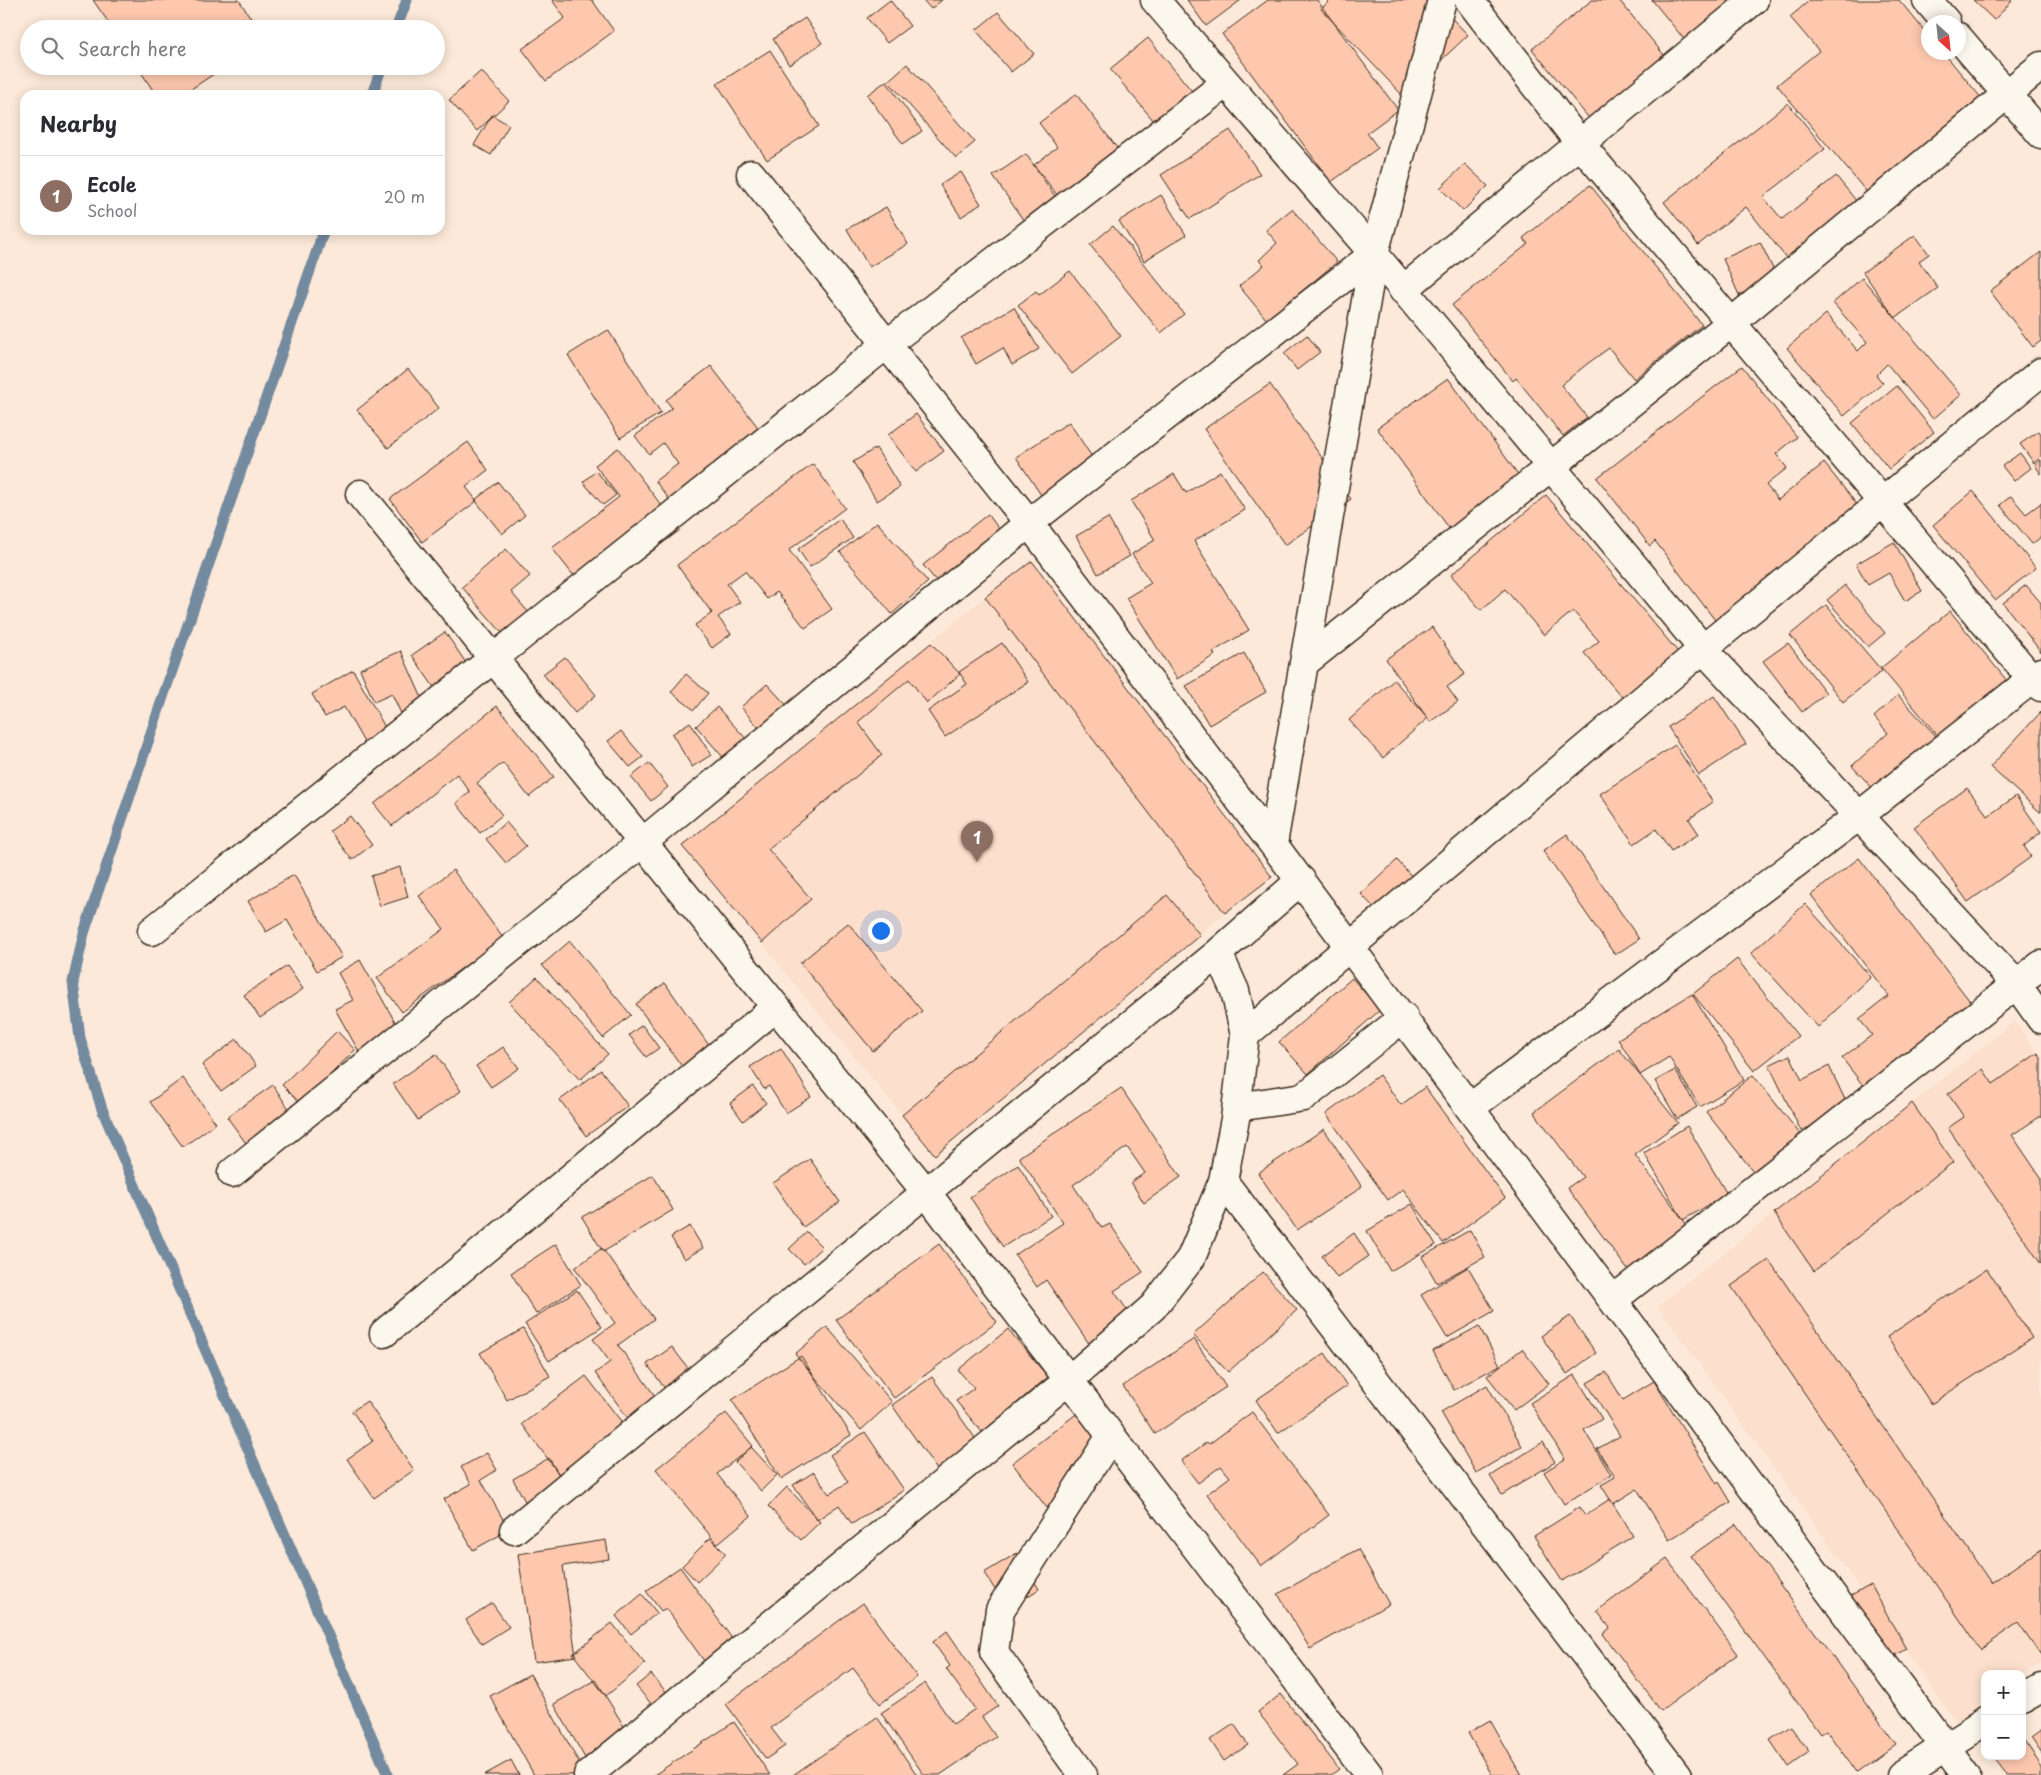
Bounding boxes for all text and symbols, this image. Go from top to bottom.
north arrow [1921,15,1966,60]
search box [20,20,445,75]
icon: search [38,34,66,62]
text: Search here [78,34,187,62]
text: Nearby [40,107,117,139]
text: Ecole [87,170,136,198]
text: 1 [52,184,60,208]
text: 20 m [384,184,425,208]
text: School [87,198,137,222]
pin: 1 [961,821,993,862]
your location [868,918,894,944]
map controls [1981,1670,2026,1760]
button: + [1981,1670,2026,1715]
button: − [1981,1715,2026,1760]

